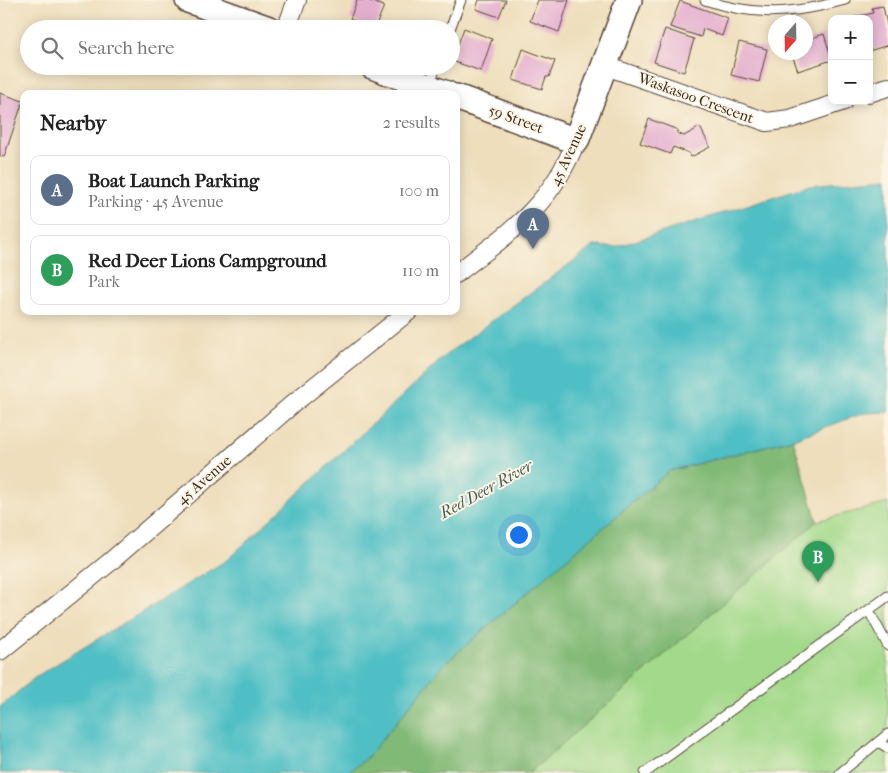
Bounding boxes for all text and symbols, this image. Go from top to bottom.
north arrow [768,15,813,60]
map controls [828,15,873,105]
button: + [828,15,873,60]
search box [20,20,460,75]
icon: search [38,34,66,62]
text: Search here [78,37,174,59]
button: − [828,60,873,105]
street label: Waskasoo Crescent [635,68,757,128]
street label: 59 Street [486,101,547,137]
text: Nearby [40,111,106,135]
text: 2 results [383,113,440,132]
street label: 45 Avenue [546,121,590,189]
text: Boat Launch Parking [88,170,259,192]
text: A [52,181,62,200]
text: 100 m [399,181,439,200]
text: Parking · 45 Avenue [88,192,223,211]
pin: A [517,208,549,249]
text: Red Deer Lions Campground [88,250,327,272]
text: B [52,261,62,280]
text: 110 m [402,261,439,280]
text: Park [88,272,120,291]
street label: 45 Avenue [173,451,235,509]
water label: Red Deer River [435,455,537,523]
your location [506,522,532,548]
pin: B [802,541,834,582]

